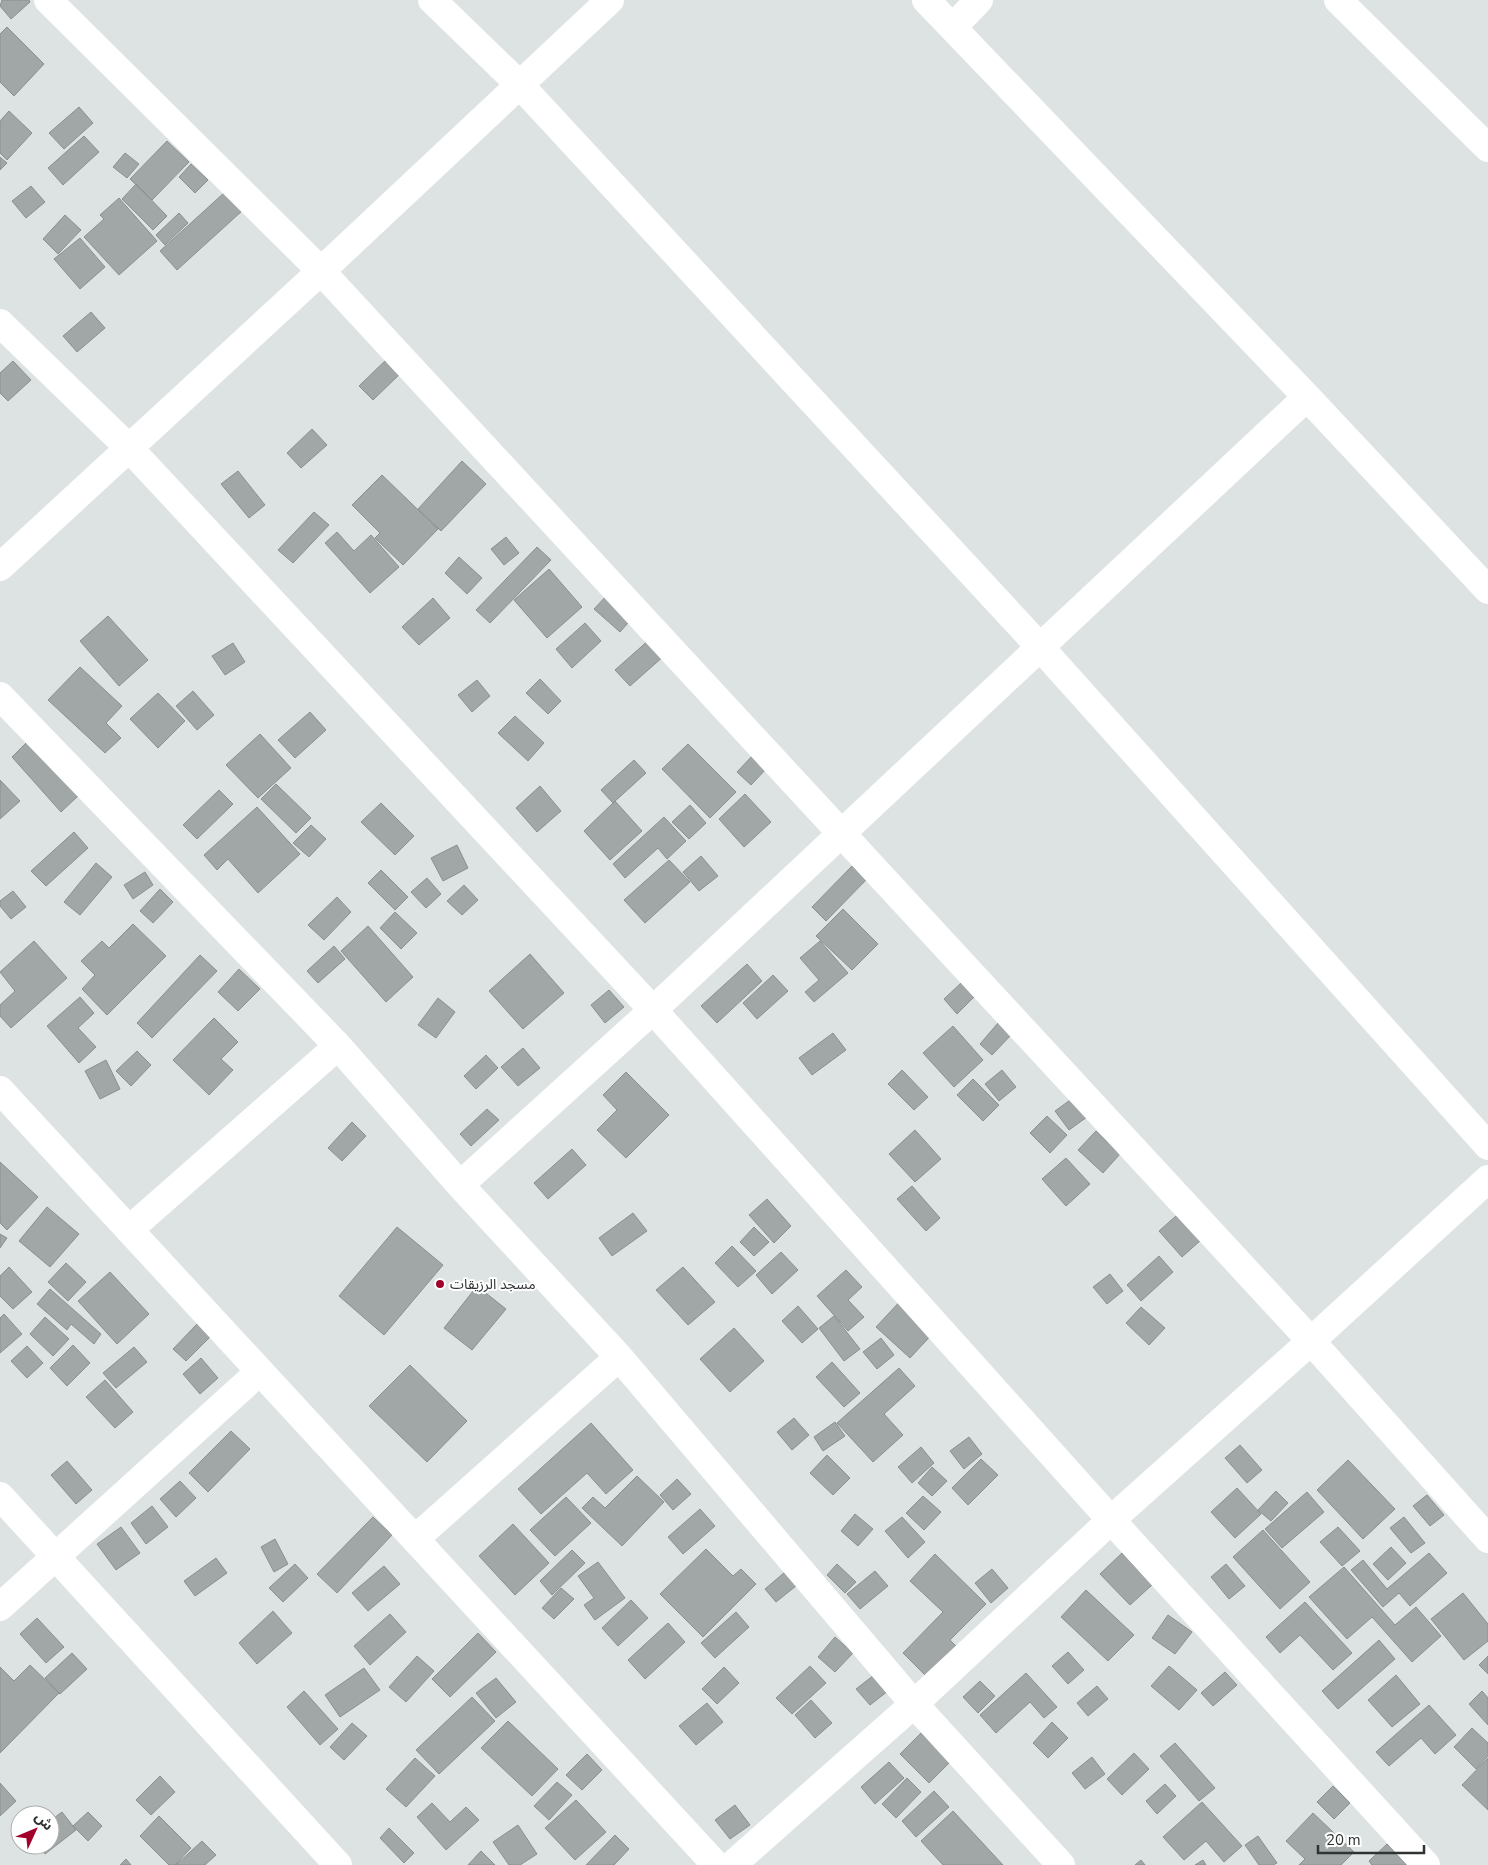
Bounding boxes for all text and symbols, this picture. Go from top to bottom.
place label: مسجد الرزيقات [450,1275,536,1294]
marker: مسجد الرزيقات [434,1278,446,1290]
north arrow [10,1805,60,1855]
text: ش [30,1808,57,1835]
scale bar [1318,1822,1424,1854]
text: 20 m [1326,1830,1361,1850]

